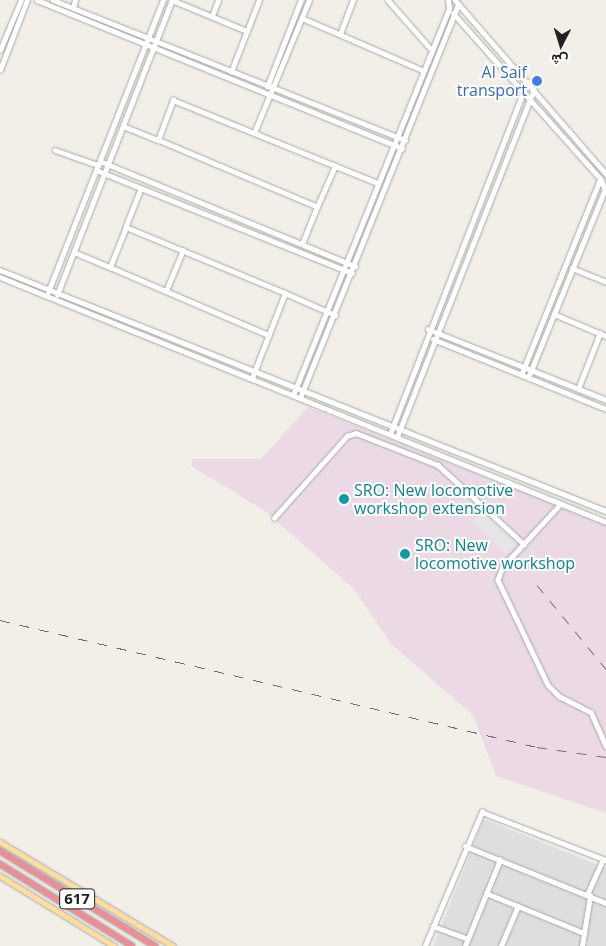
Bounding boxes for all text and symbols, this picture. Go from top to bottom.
north arrow [536,20,586,70]
text: ش [550,50,569,71]
place label: Al Saif transport [457,62,527,100]
marker: Al Saif transport [531,75,543,87]
place label: SRO: New locomotive workshop extension [354,480,513,518]
marker: SRO: New locomotive workshop extension [338,493,350,505]
place label: SRO: New locomotive workshop [415,535,575,573]
marker: SRO: New locomotive workshop [399,548,411,560]
road number: 617 [58,886,96,912]

